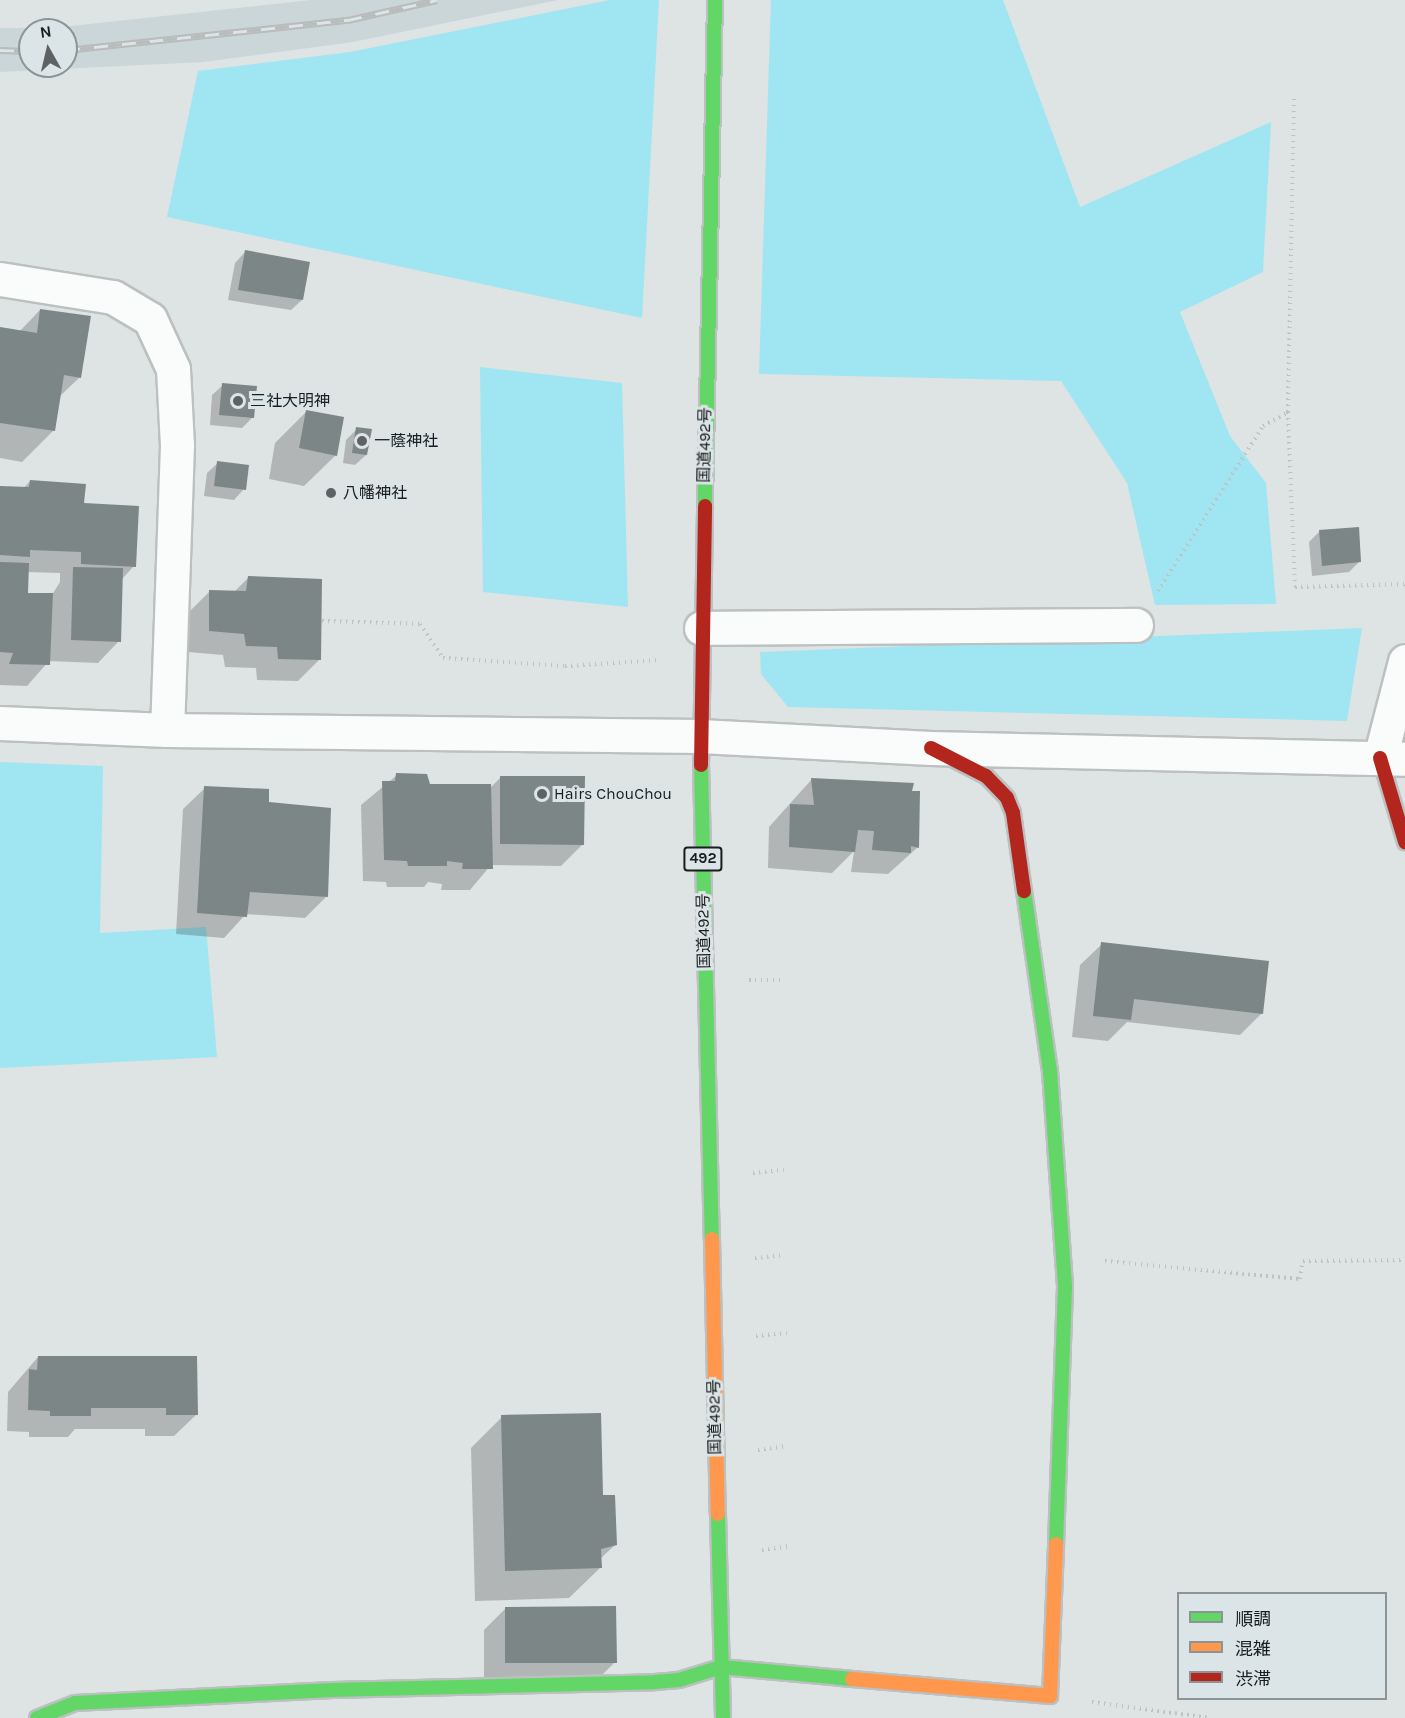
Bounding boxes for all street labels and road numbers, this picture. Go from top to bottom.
street label: 国道492号 [695,407,715,483]
road number: 492 [682,847,724,871]
street label: 国道492号 [694,893,714,969]
street label: 国道492号 [705,1379,725,1455]

